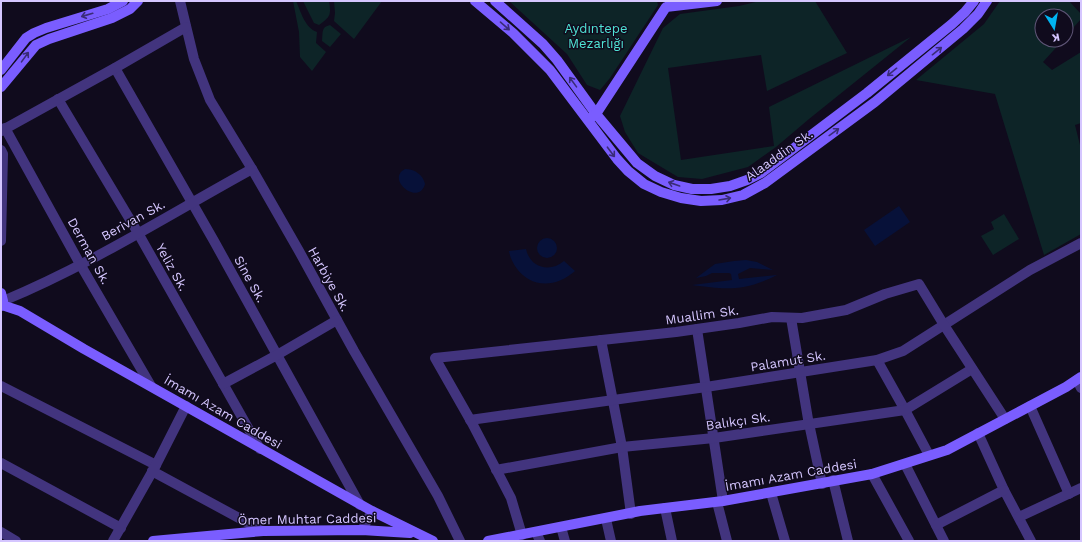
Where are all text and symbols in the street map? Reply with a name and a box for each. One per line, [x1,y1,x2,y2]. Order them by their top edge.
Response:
north arrow [1034,8,1074,48]
one-way arrow [81,12,94,19]
park label: Aydıntepe Mezarlığı [565,21,627,51]
one-way arrow [499,22,510,31]
text: K [1050,30,1061,45]
one-way arrow [931,47,942,56]
one-way arrow [21,51,29,62]
one-way arrow [887,68,898,77]
one-way arrow [569,77,577,88]
street label: Alaaddin Sk. [742,126,816,184]
one-way arrow [829,127,840,136]
one-way arrow [607,146,616,157]
one-way arrow [668,180,681,187]
one-way arrow [718,194,731,202]
street label: Berivan Sk. [99,196,167,244]
street label: Derman Sk. [65,215,113,287]
street label: Yeliz Sk. [153,241,191,293]
street label: Harbiye Sk. [305,244,353,314]
street label: Sine Sk. [231,253,269,305]
street label: Muallim Sk. [664,302,740,328]
street label: Palamut Sk. [749,348,827,374]
street label: İmamı Azam Caddesi [161,372,285,452]
street label: Balıkçı Sk. [705,409,771,433]
street label: İmamı Azam Caddesi [724,456,858,494]
street label: Ömer Muhtar Caddesi [238,510,376,528]

